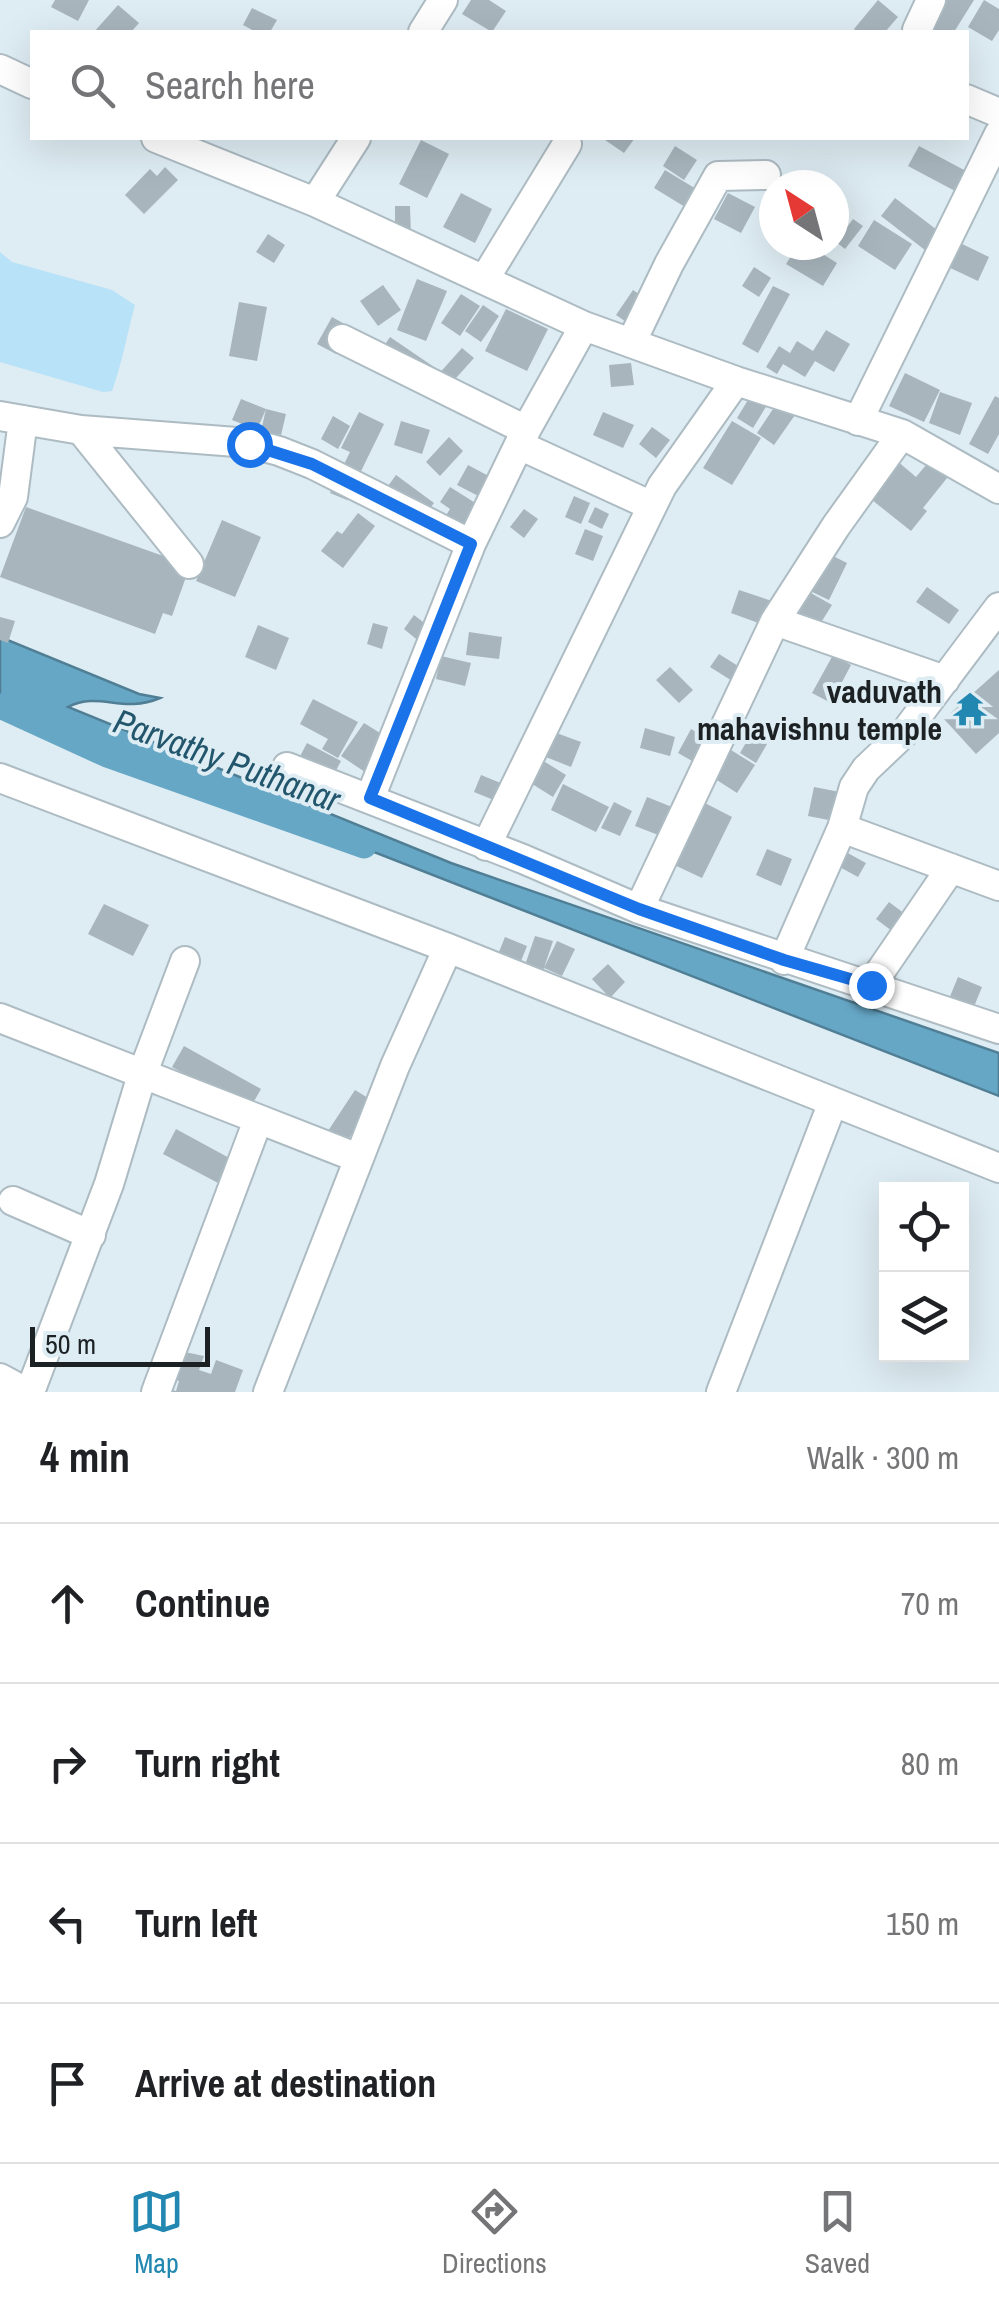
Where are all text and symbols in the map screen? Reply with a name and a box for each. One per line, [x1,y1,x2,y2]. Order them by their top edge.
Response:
search box [30,30,969,140]
icon: search [65,58,120,113]
text: Search here [145,60,315,111]
north arrow [759,170,849,260]
route start [227,422,273,468]
place label: vaduvath mahavishnu temple [697,670,942,750]
temple icon: vaduvath mahavishnu temple [951,690,989,728]
water label: Parvathy Puthanar [107,697,348,823]
route end [849,963,895,1009]
map controls [879,1182,969,1362]
button: locate [879,1182,969,1272]
button: layers [879,1272,969,1362]
scale bar [30,1322,210,1366]
text: 50 m [45,1325,96,1363]
text: 4 min [40,1429,130,1485]
text: Walk · 300 m [807,1436,959,1479]
icon: ahead [40,1576,95,1631]
text: Continue [135,1578,270,1629]
text: 70 m [901,1582,959,1625]
icon: right [40,1736,95,1791]
text: Turn right [135,1738,280,1789]
text: 80 m [901,1742,959,1785]
icon: left [40,1896,95,1951]
text: Turn left [135,1898,257,1949]
text: 150 m [886,1902,959,1945]
icon: arrive [40,2056,95,2111]
text: Arrive at destination [135,2058,436,2109]
tab: Map [129,2184,184,2282]
tab: Directions [442,2184,547,2282]
tab: Saved [805,2184,870,2282]

